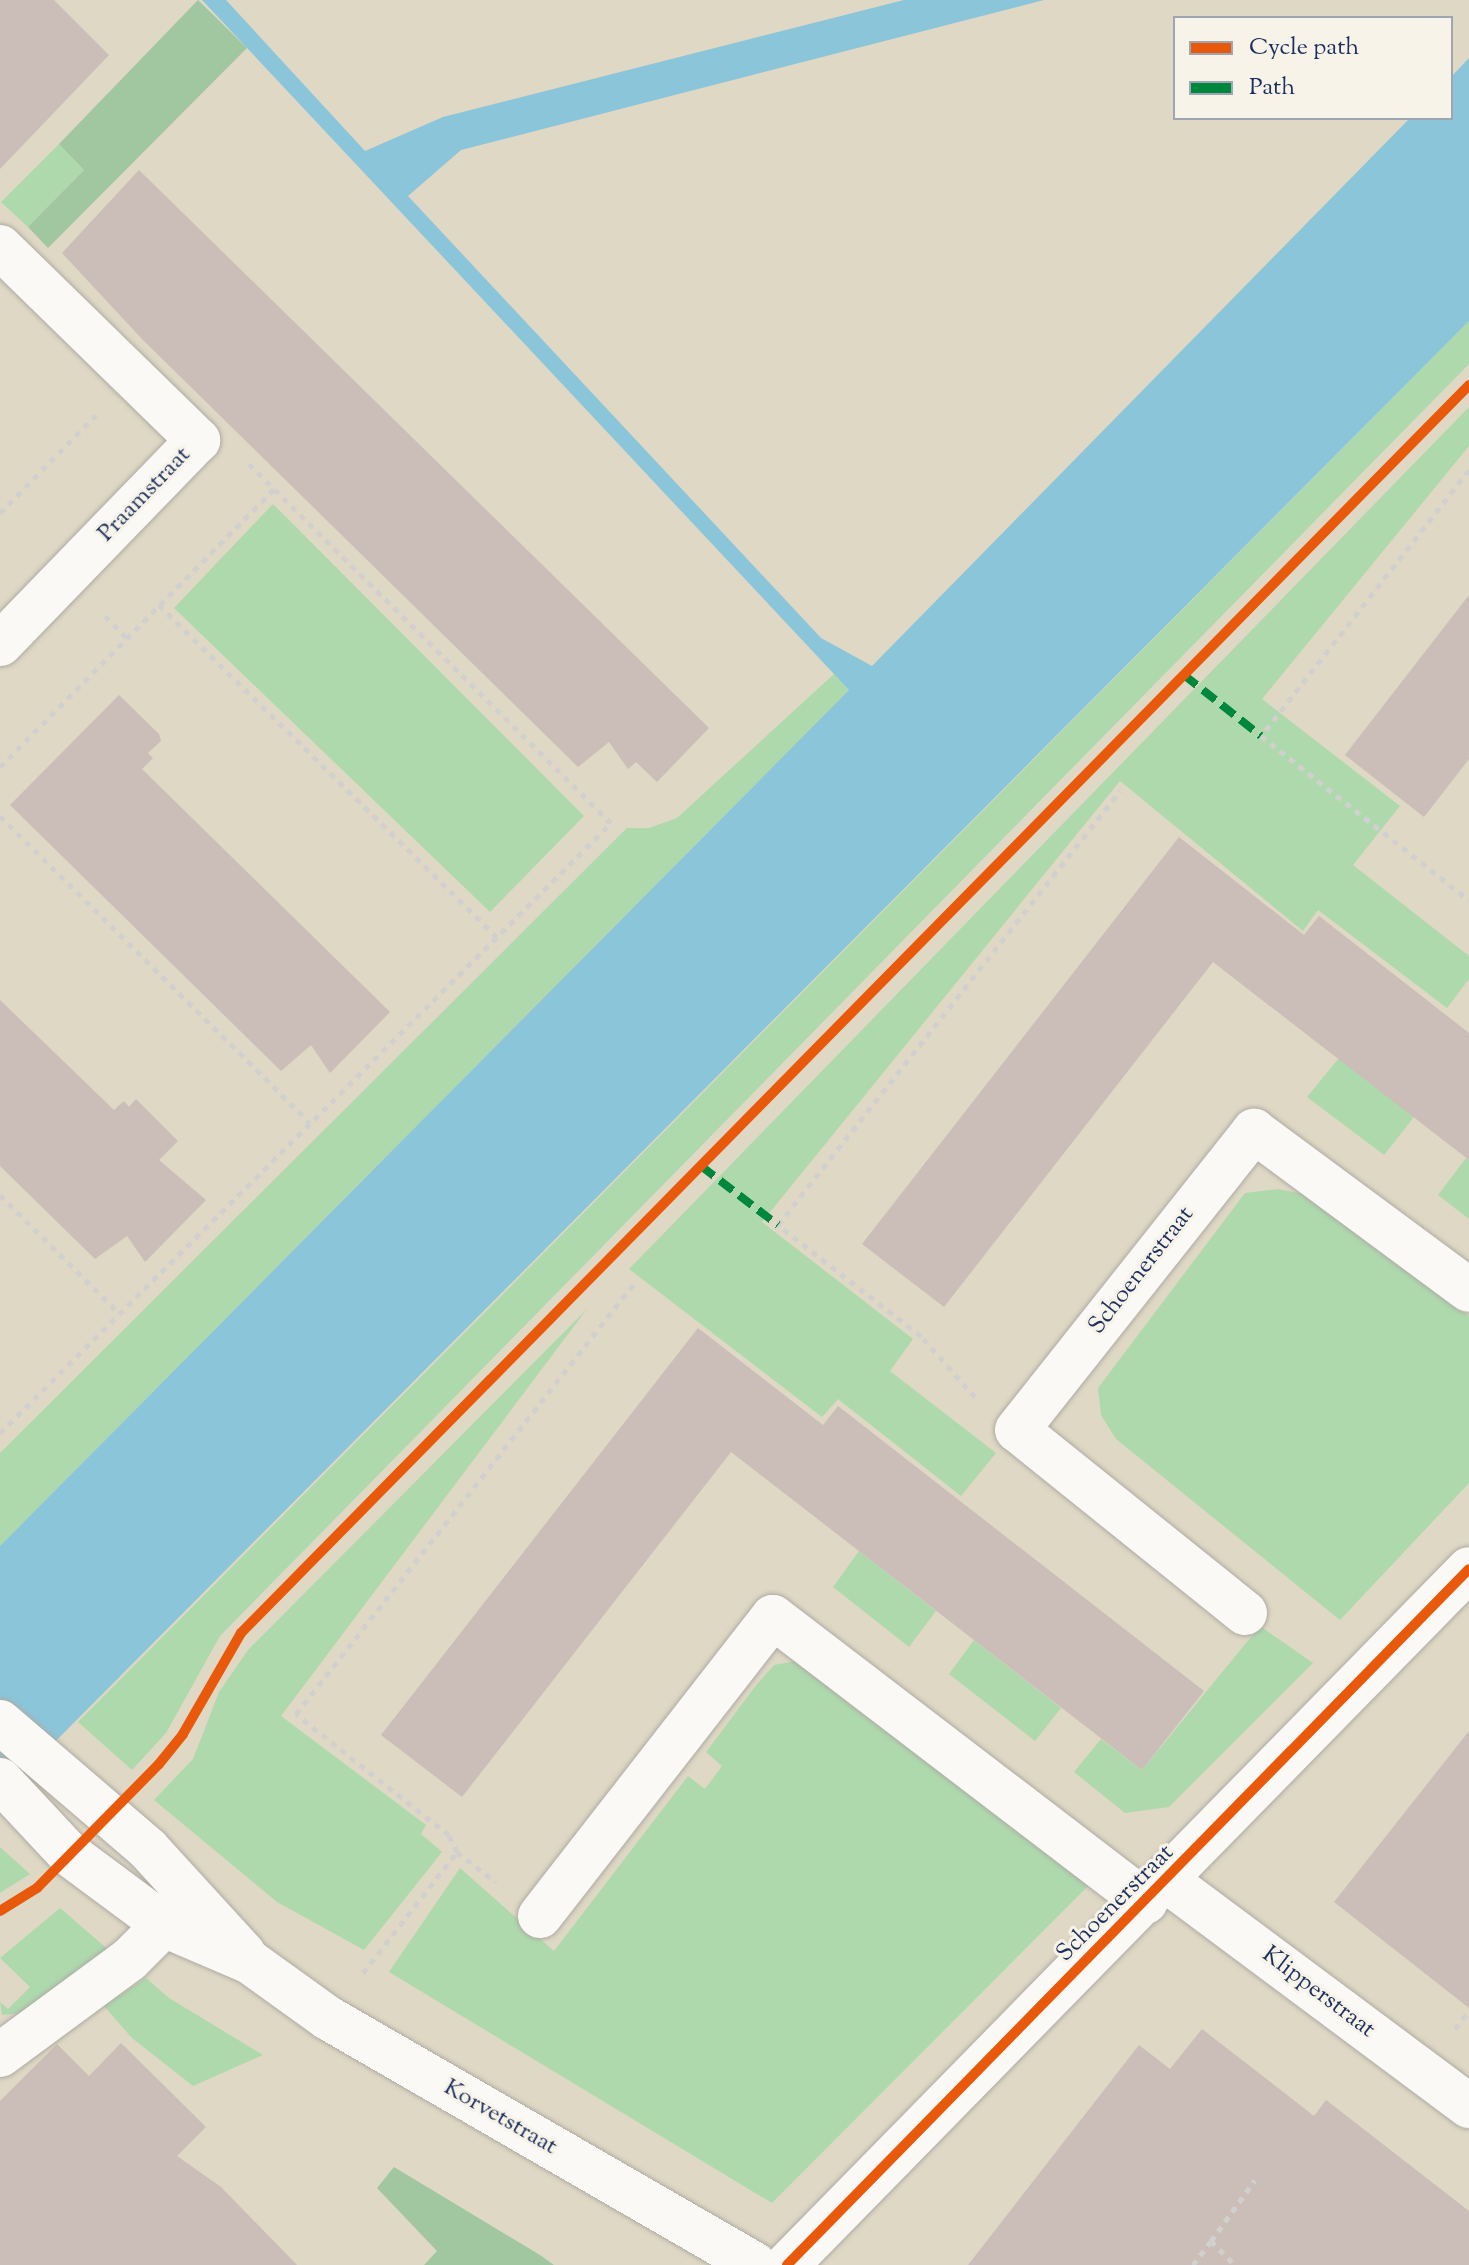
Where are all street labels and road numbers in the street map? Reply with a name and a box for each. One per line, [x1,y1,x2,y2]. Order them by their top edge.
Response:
street label: Praamstraat [93,442,197,548]
street label: Schoenerstraat [1083,1201,1201,1341]
street label: Schoenerstraat [1051,1839,1181,1969]
street label: Klipperstraat [1256,1941,1380,2045]
street label: Korvetstraat [438,2074,562,2162]

